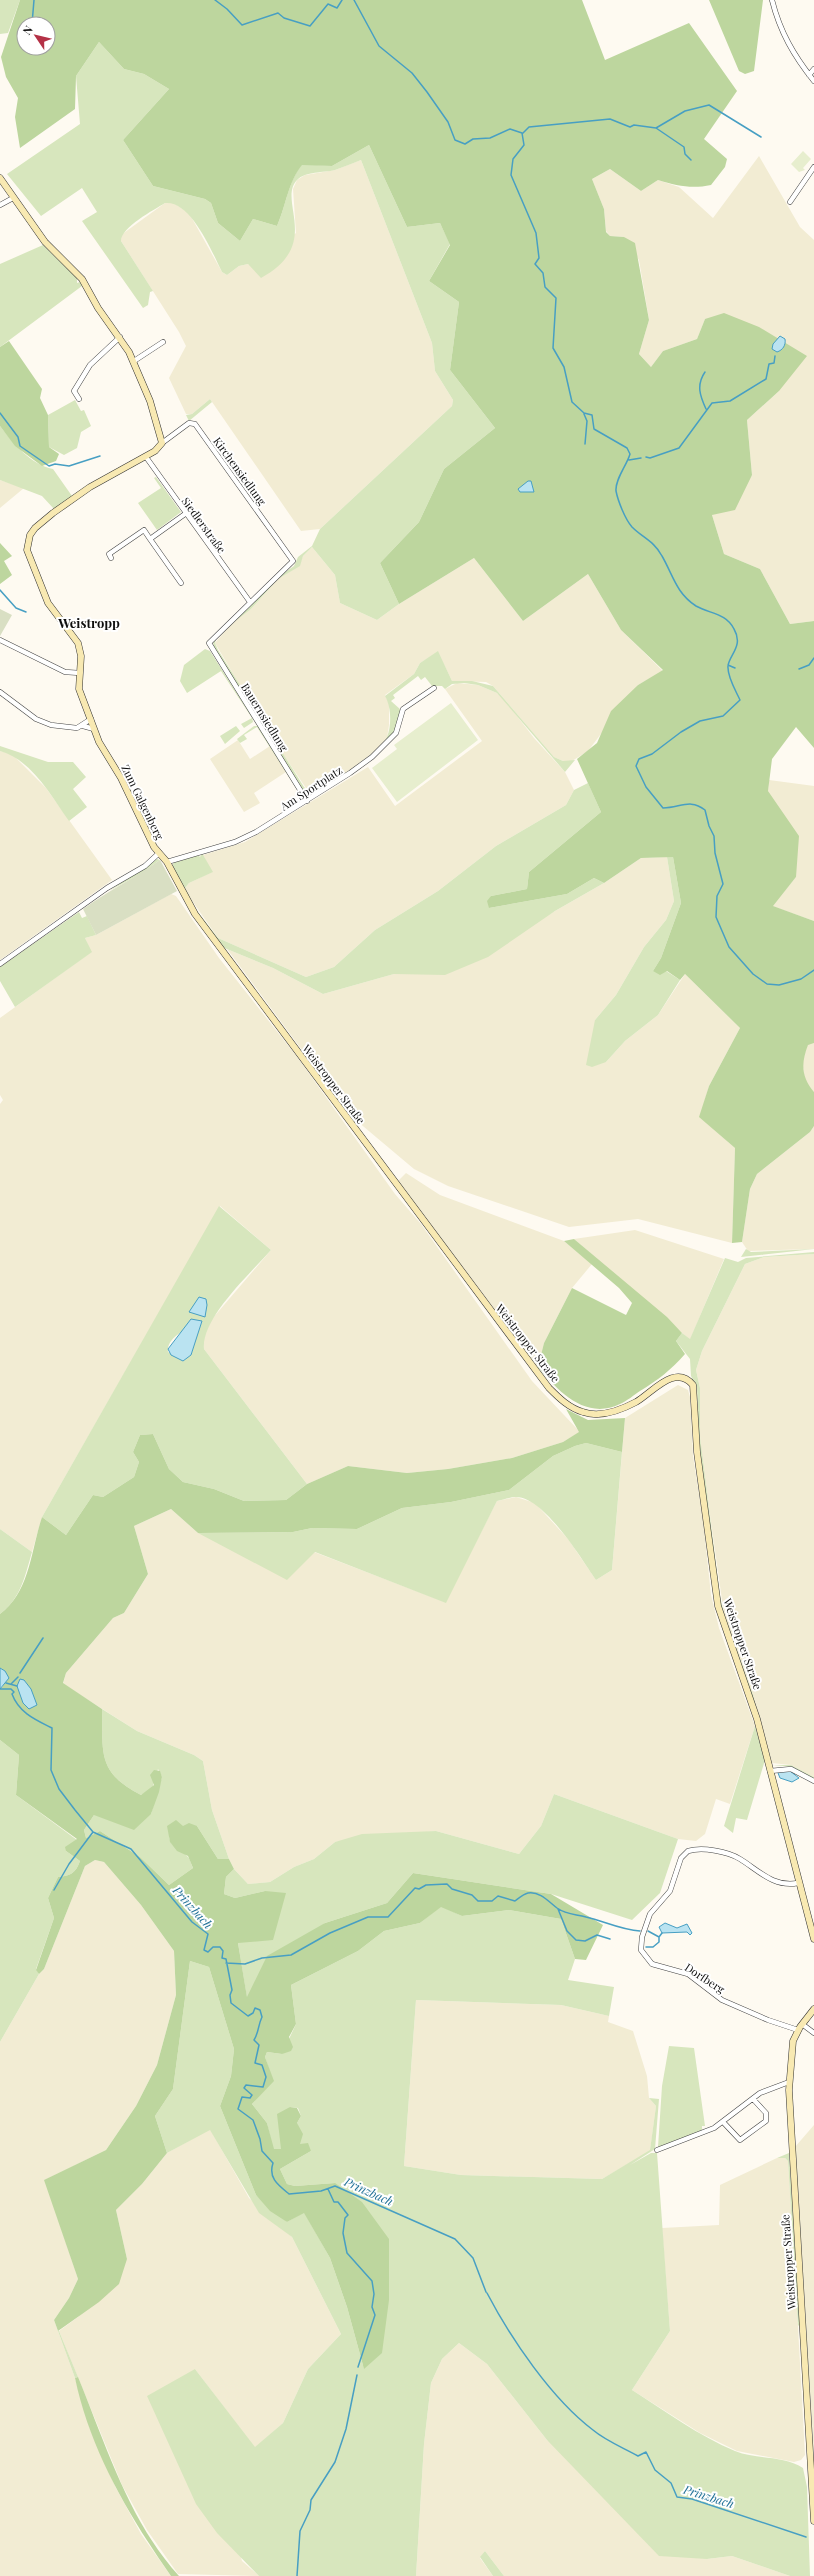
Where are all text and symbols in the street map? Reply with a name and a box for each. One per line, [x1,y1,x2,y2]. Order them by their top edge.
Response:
north arrow [16,16,56,56]
text: N [19,22,36,38]
street label: Kirchensiedlung [210,434,270,508]
street label: Siedlerstraße [179,494,230,556]
district label: Weistropp [57,614,120,631]
street label: Bauernsiedlung [238,680,292,754]
street label: Zum Galgenberg [118,762,168,842]
street label: Am Sportplatz [276,762,345,814]
street label: Weistropper Straße [299,1041,369,1127]
street label: Weistropper Straße [492,1300,564,1386]
street label: Weistropper Straße [720,1595,766,1692]
water label: Prinzbach [169,1882,216,1932]
street label: Dorfberg [682,1959,728,1997]
water label: Prinzbach [341,2173,396,2209]
street label: Weistropper Straße [777,2213,799,2311]
water label: Prinzbach [681,2480,736,2511]

